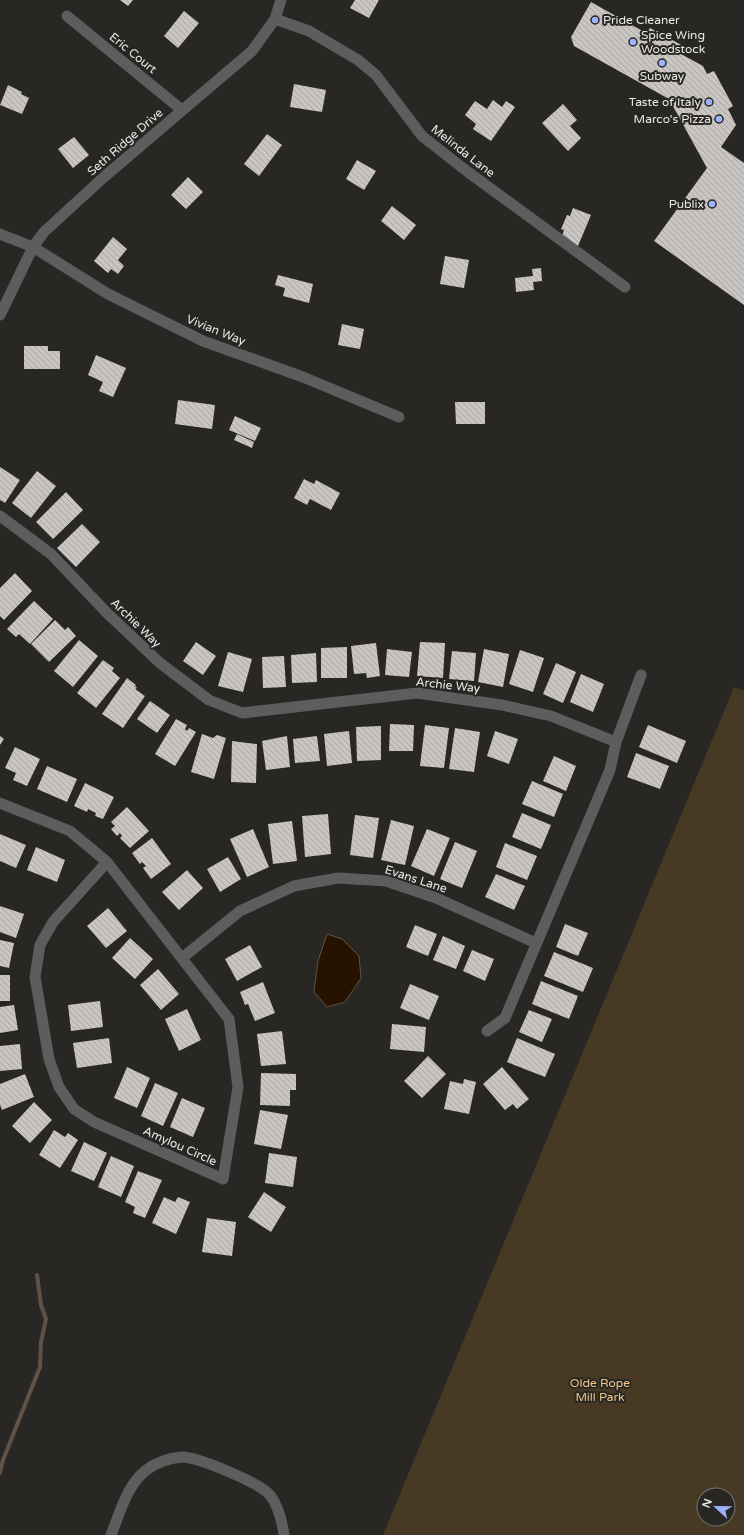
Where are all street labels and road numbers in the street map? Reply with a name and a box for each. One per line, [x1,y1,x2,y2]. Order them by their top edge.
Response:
street label: Eric Court [107,30,160,77]
street label: Seth Ridge Drive [84,105,166,179]
street label: Melinda Lane [428,122,498,180]
street label: Vivian Way [184,312,248,348]
street label: Archie Way [108,596,165,651]
street label: Archie Way [415,675,481,695]
street label: Evans Lane [383,862,449,896]
street label: Amylou Circle [141,1124,219,1169]

